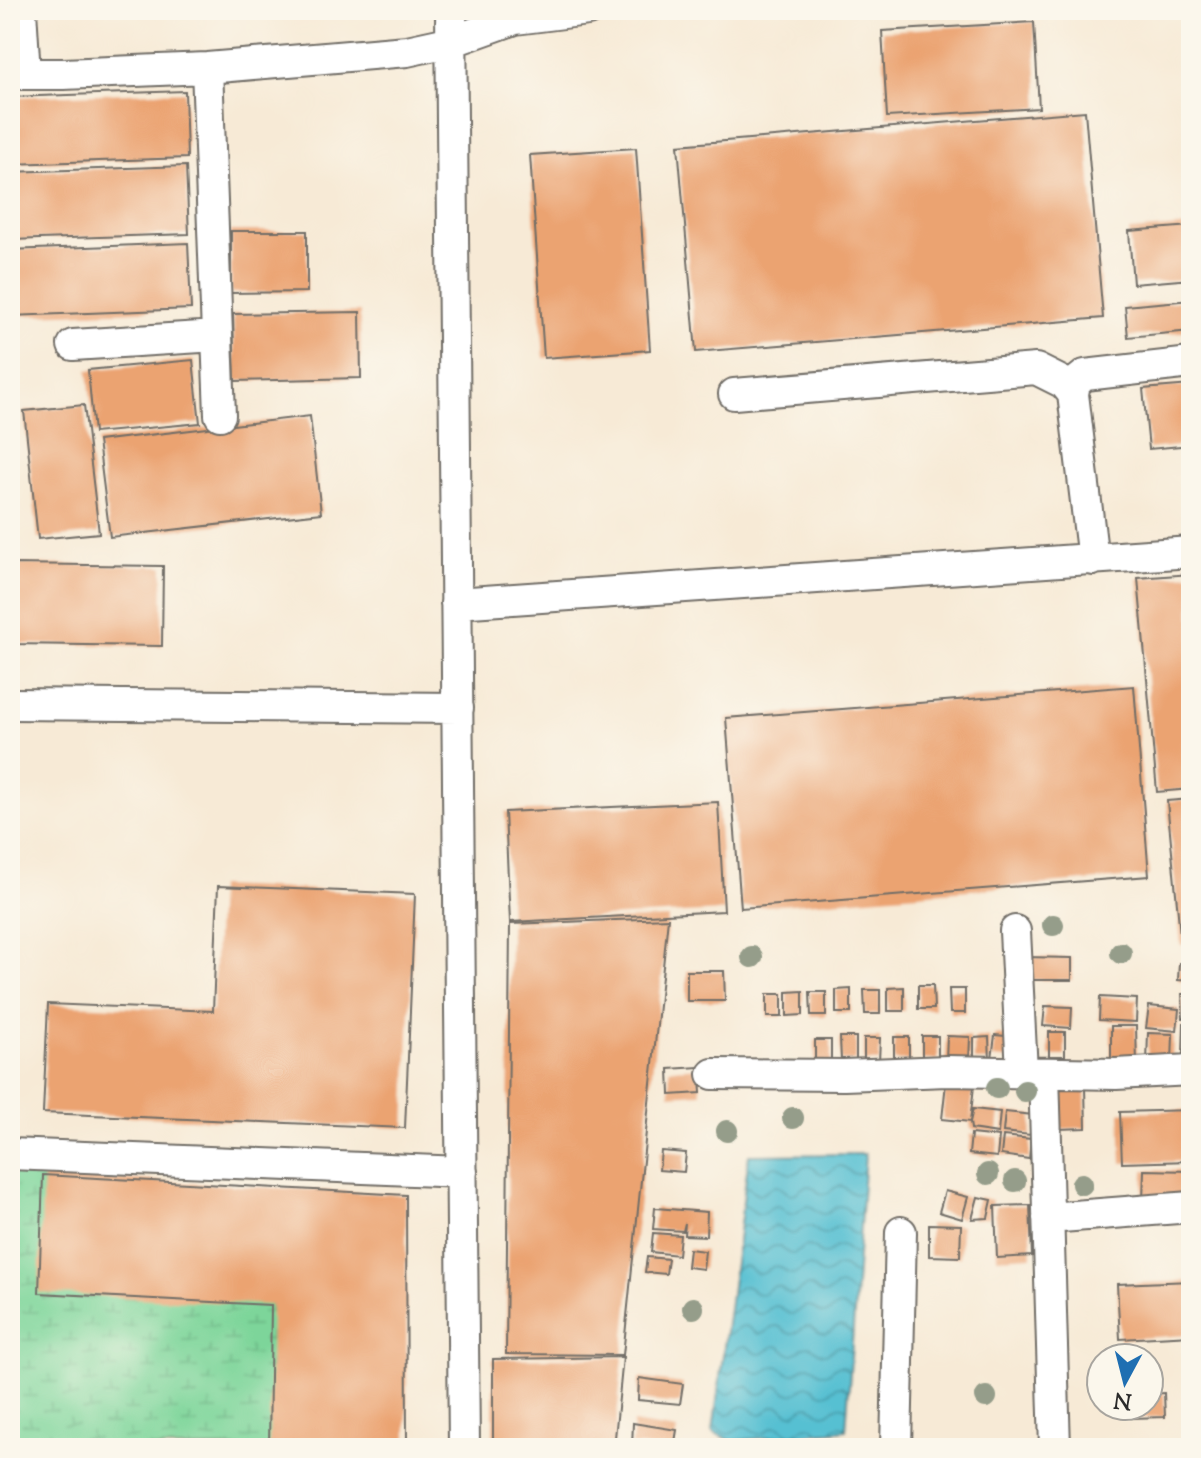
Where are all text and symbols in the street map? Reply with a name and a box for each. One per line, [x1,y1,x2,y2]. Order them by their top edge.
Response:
north arrow [1085,1342,1165,1422]
text: N [1112,1382,1134,1416]

